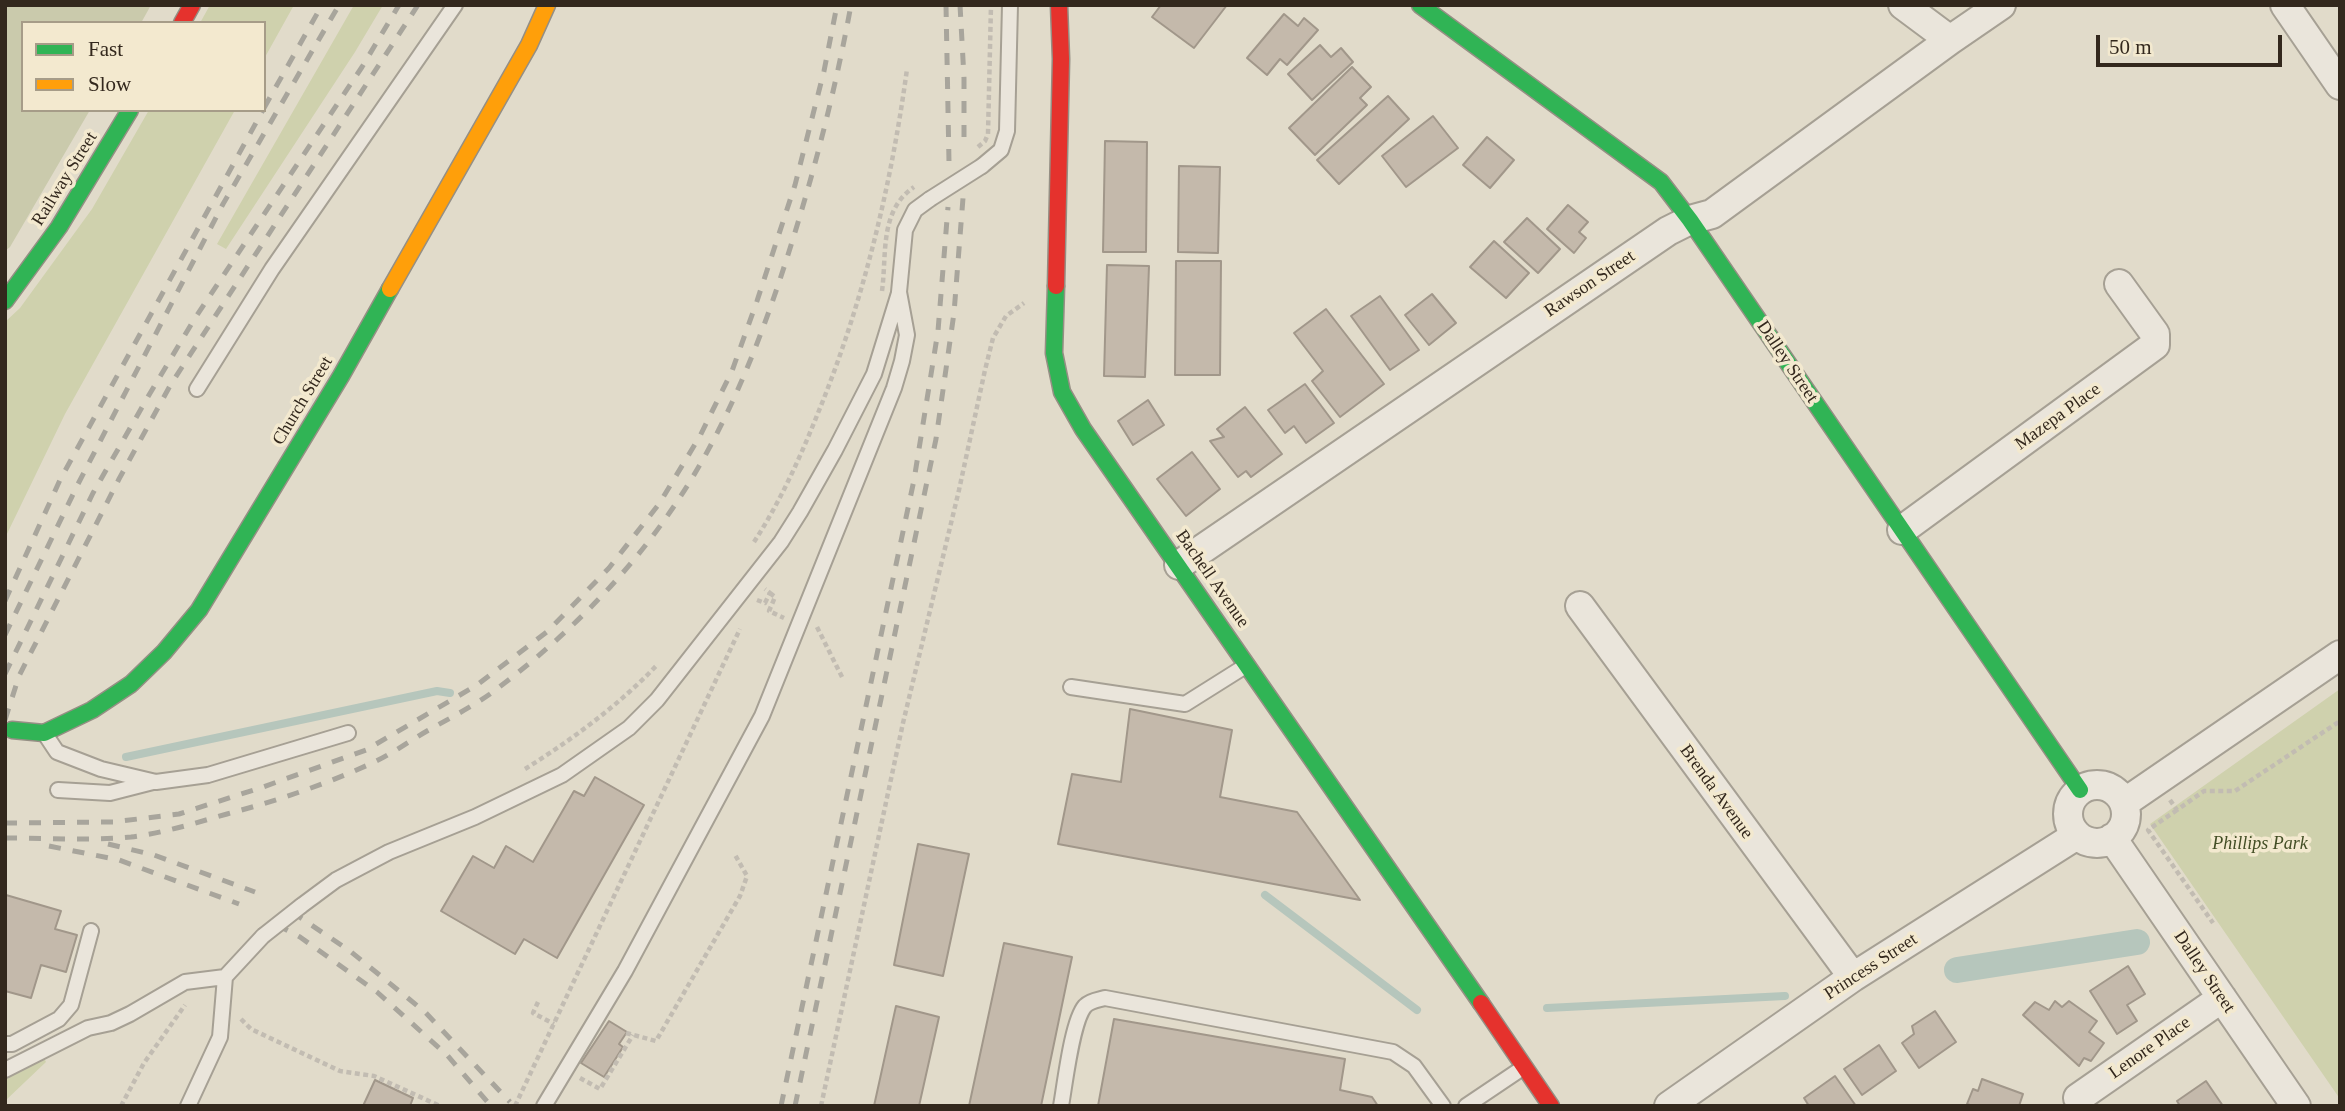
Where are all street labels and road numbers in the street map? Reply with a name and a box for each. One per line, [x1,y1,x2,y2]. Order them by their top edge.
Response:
street label: Railway Street [28,128,102,230]
street label: Rawson Street [1541,246,1639,322]
street label: Dalley Street [1752,317,1822,407]
street label: Church Street [268,353,338,449]
street label: Mazepa Place [2011,379,2105,455]
street label: Bachell Avenue [1170,526,1254,632]
street label: Brenda Avenue [1675,741,1757,843]
street label: Dalley Street [2169,927,2239,1017]
street label: Princess Street [1820,929,1922,1005]
street label: Lenore Place [2105,1012,2195,1084]

